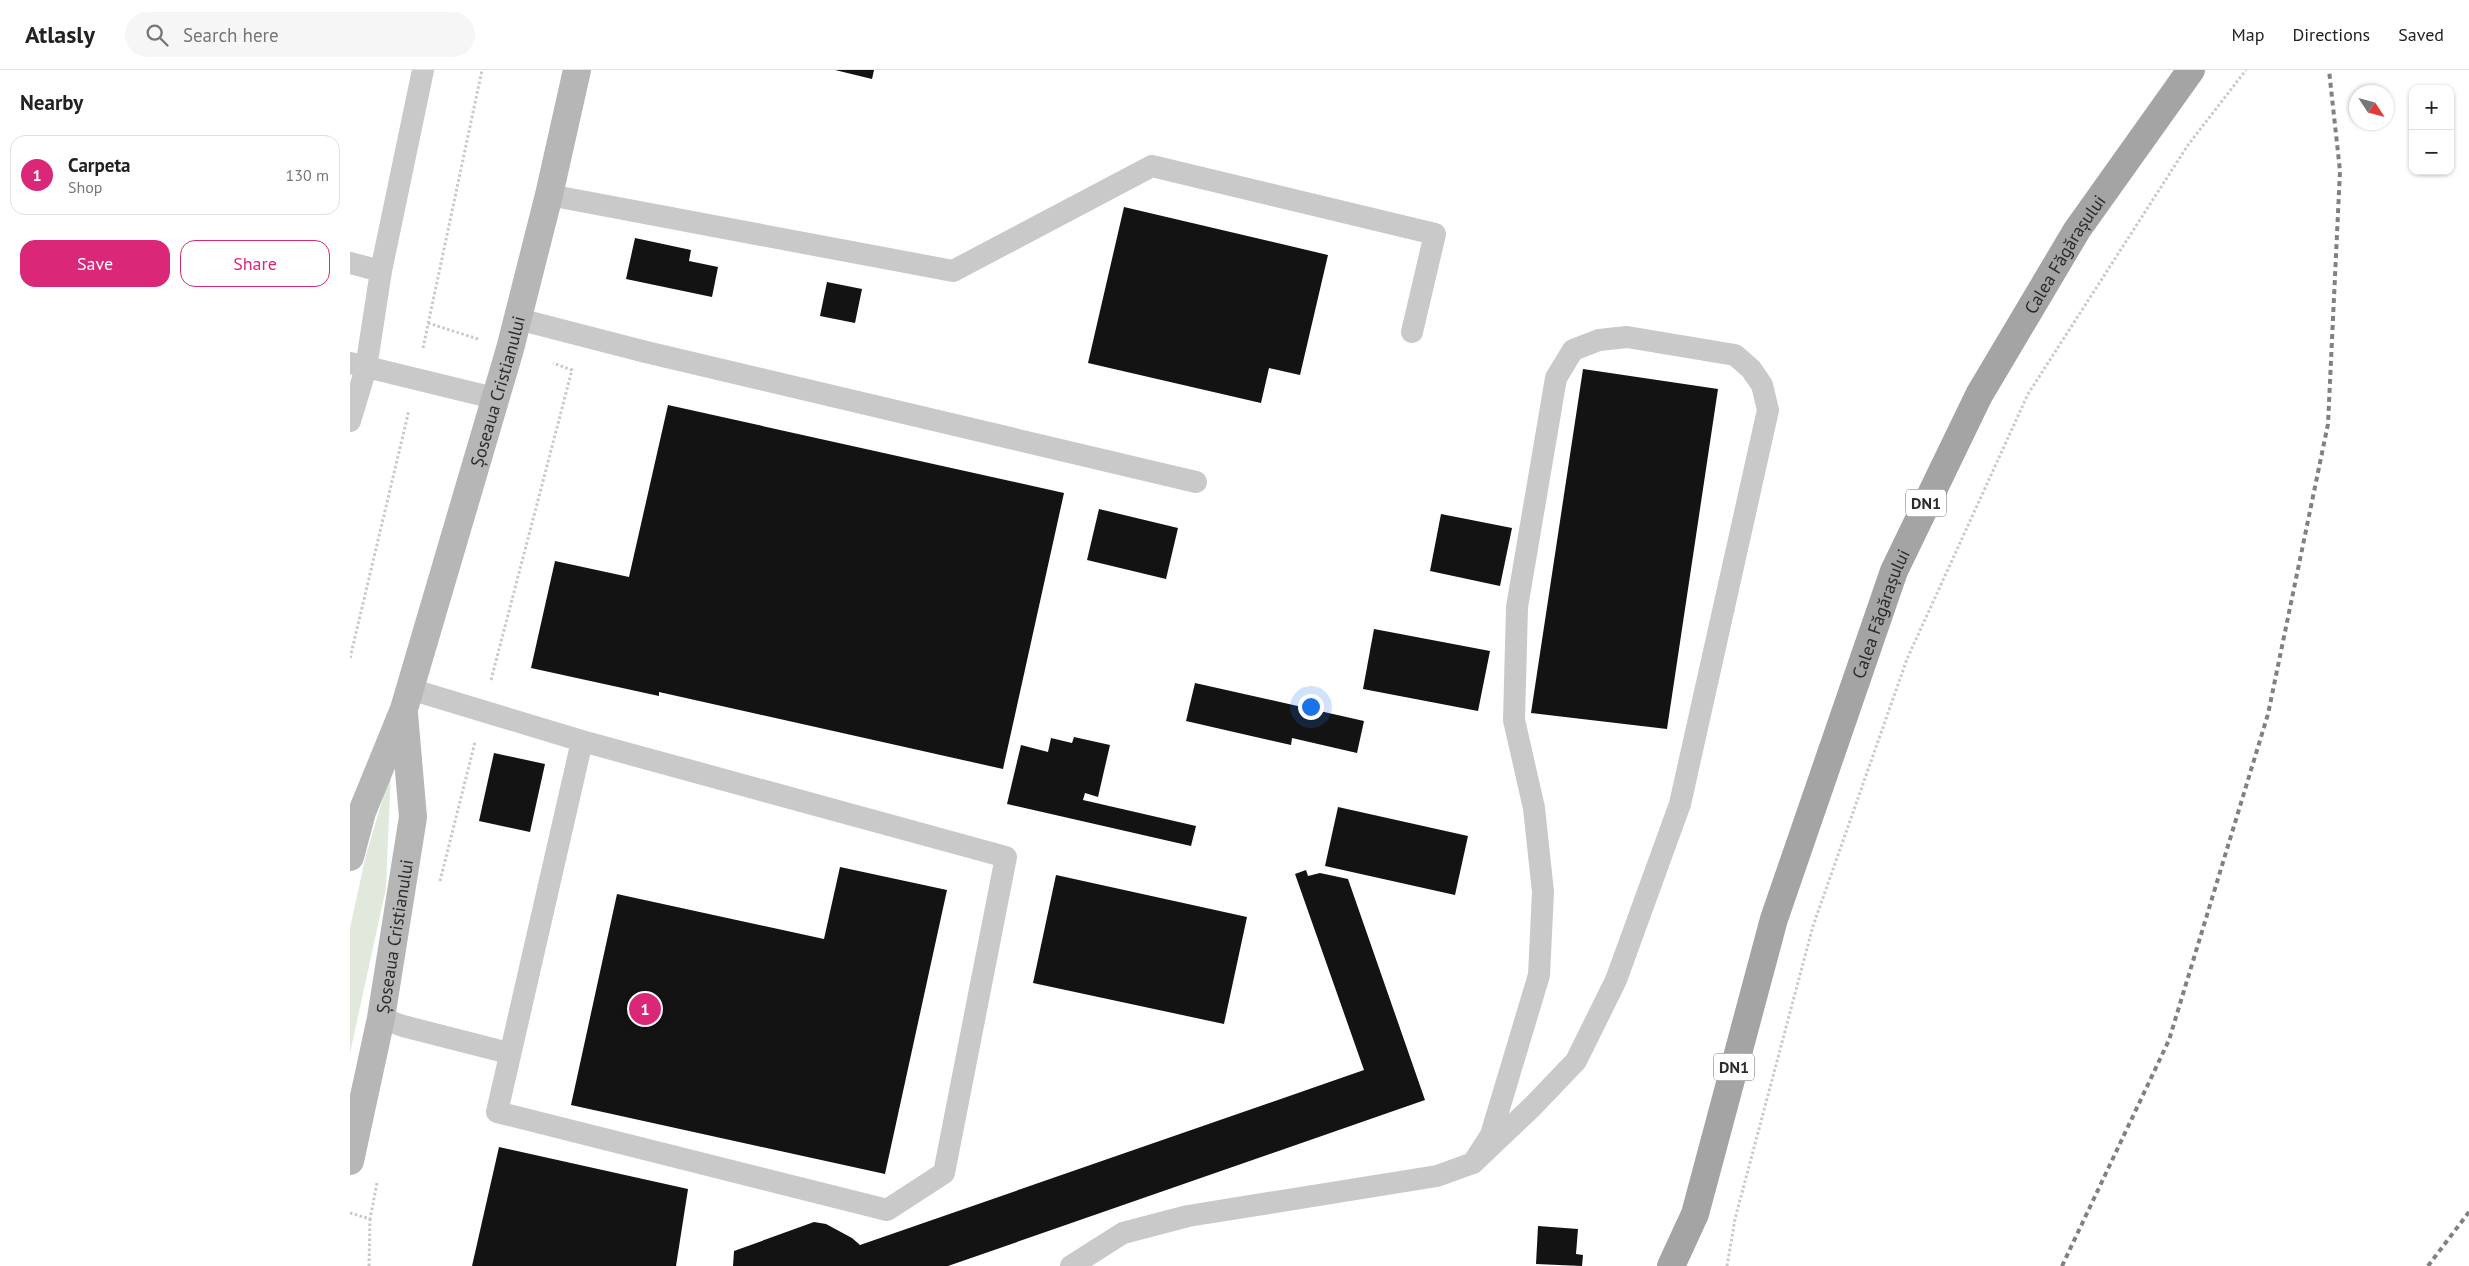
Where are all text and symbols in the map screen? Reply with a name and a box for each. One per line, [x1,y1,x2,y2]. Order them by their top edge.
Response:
search box [125,12,475,57]
text: Atlasly [25,19,95,50]
icon: search [143,21,171,49]
text: Search here [183,23,279,47]
text: Map [2232,23,2264,46]
text: Directions [2292,23,2370,46]
text: Saved [2398,23,2444,46]
north arrow [2349,85,2394,130]
map controls [2409,85,2454,175]
button: + [2409,85,2454,130]
text: Nearby [20,89,83,116]
button: − [2409,130,2454,175]
text: Carpeta [68,153,130,177]
text: 1 [32,165,42,185]
text: 130 m [286,165,329,185]
text: Shop [68,177,102,197]
street label: Calea Făgărașului [2019,190,2110,318]
button: Save [20,240,170,287]
button: Share [180,240,330,287]
street label: Șoseaua Cristianului [464,313,529,469]
road number: DN1 [1906,489,1946,516]
street label: Calea Făgărașului [1846,545,1914,681]
your location [1298,694,1324,720]
street label: Șoseaua Cristianului [370,857,418,1015]
pin: 1 [629,990,661,1028]
road number: DN1 [1714,1054,1754,1080]

